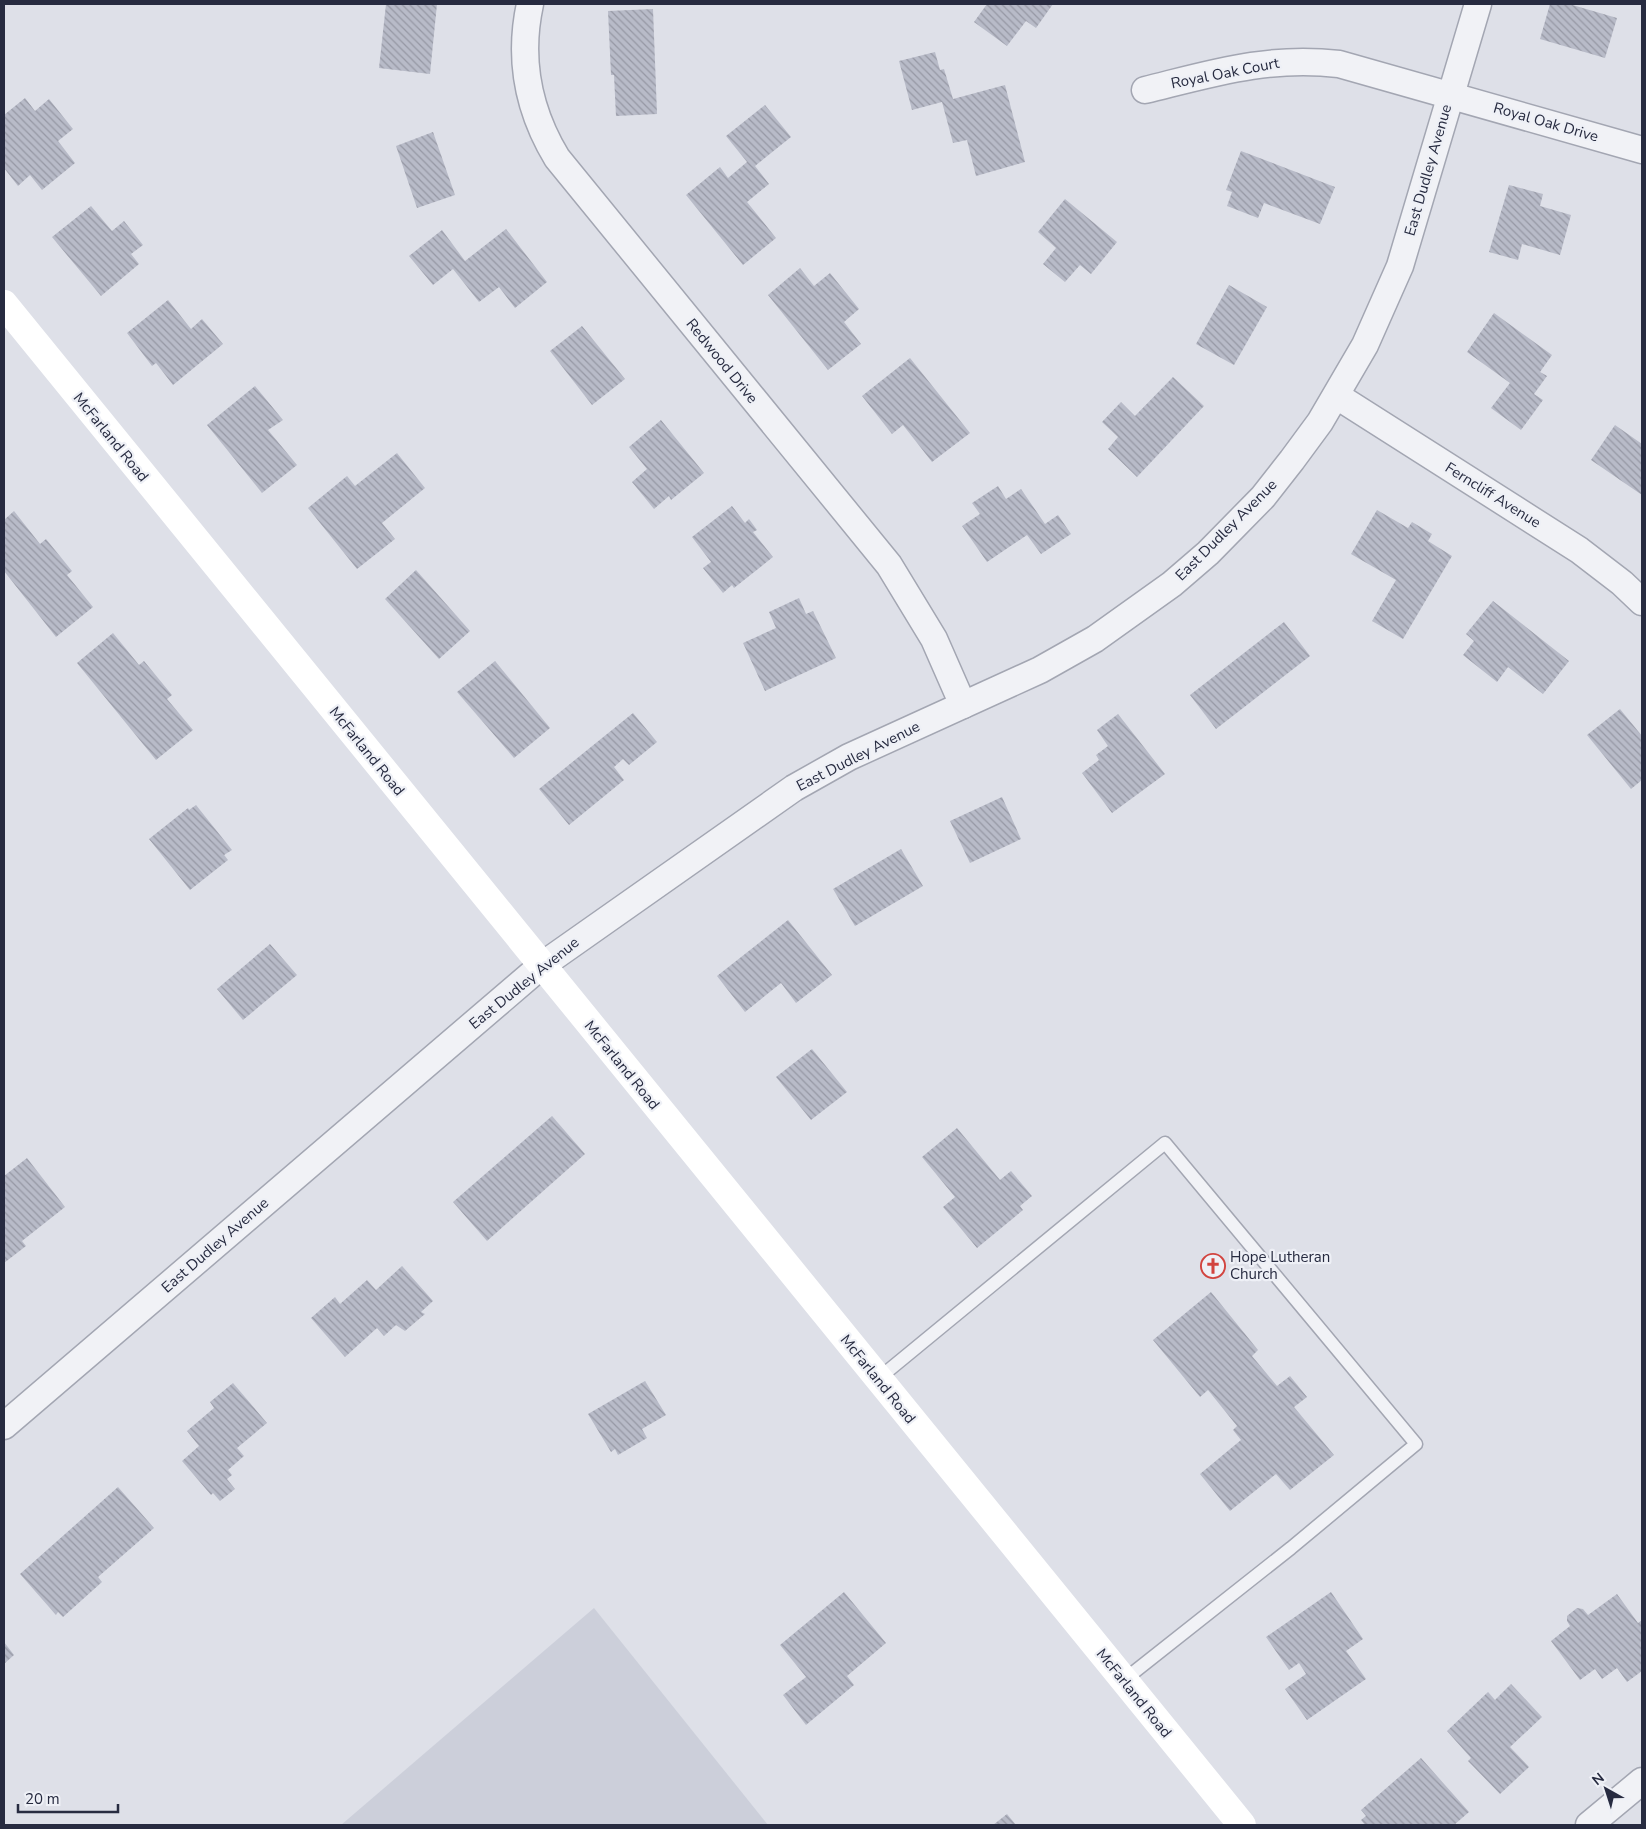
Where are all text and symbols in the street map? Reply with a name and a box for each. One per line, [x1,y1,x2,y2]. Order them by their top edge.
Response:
street label: Royal Oak Court [1169,53,1282,93]
street label: Royal Oak Drive [1491,97,1601,147]
street label: East Dudley Avenue [1400,102,1456,238]
street label: Redwood Drive [682,314,762,408]
street label: McFarland Road [69,388,153,486]
street label: Ferncliff Avenue [1441,458,1545,532]
street label: East Dudley Avenue [1171,475,1281,585]
street label: McFarland Road [325,702,409,800]
street label: East Dudley Avenue [793,716,923,796]
street label: East Dudley Avenue [465,932,583,1034]
street label: McFarland Road [580,1016,664,1114]
street label: East Dudley Avenue [157,1193,273,1297]
place label: Hope Lutheran Church [1230,1247,1330,1284]
church icon: Hope Lutheran Church [1200,1253,1226,1279]
street label: McFarland Road [836,1330,920,1428]
street label: McFarland Road [1092,1644,1176,1742]
north arrow [1581,1764,1631,1814]
text: N [1588,1769,1608,1790]
scale bar [18,1782,118,1814]
text: 20 m [25,1789,60,1809]

